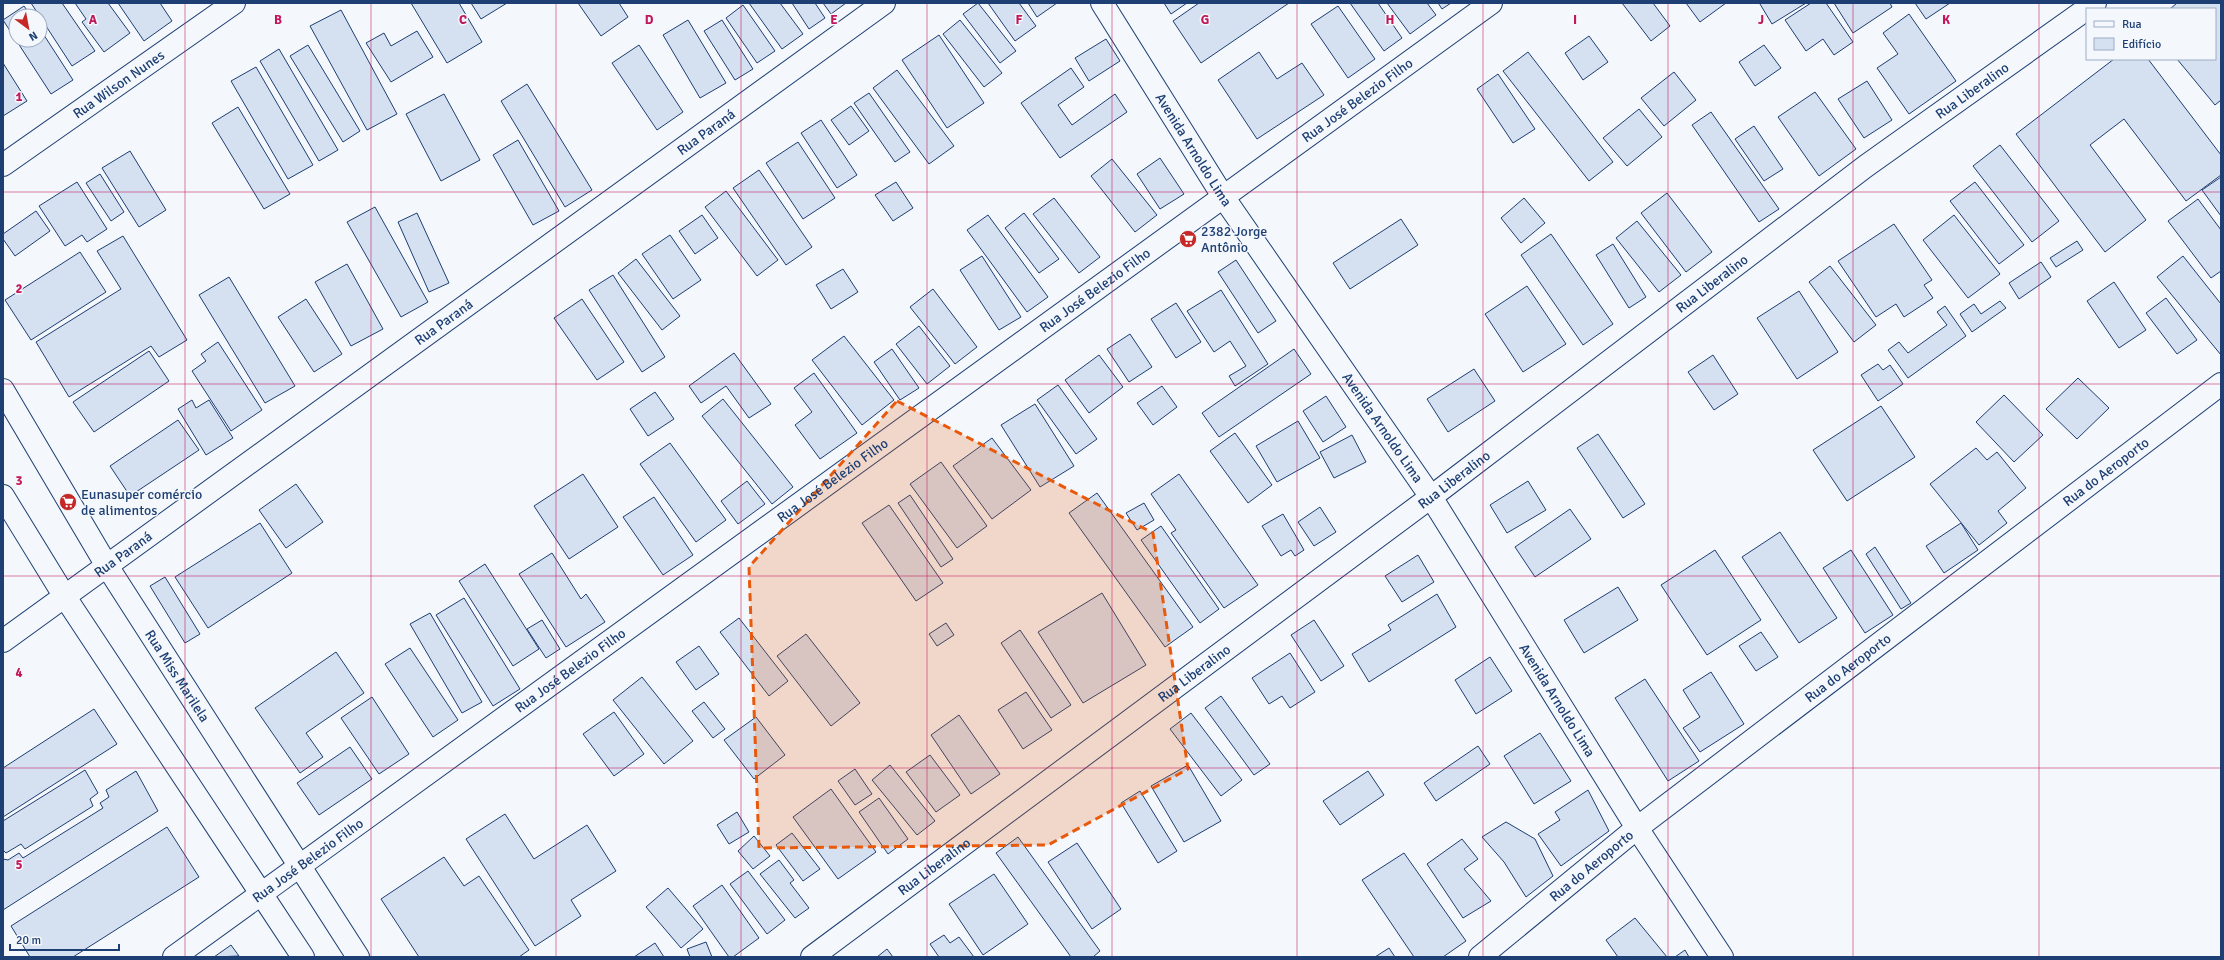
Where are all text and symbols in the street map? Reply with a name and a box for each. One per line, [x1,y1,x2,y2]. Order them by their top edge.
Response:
north arrow [8,8,48,48]
legend [2086,8,2216,60]
text: A [89,12,98,28]
text: B [274,12,282,28]
text: C [459,12,467,28]
text: D [645,12,654,28]
text: E [830,12,838,28]
text: F [1016,12,1023,28]
text: G [1201,12,1209,28]
text: H [1386,12,1394,28]
text: I [1573,12,1577,28]
text: J [1758,12,1764,28]
text: K [1942,12,1950,28]
text: Rua [2122,17,2142,32]
text: N [26,29,40,44]
text: Edifício [2122,37,2161,52]
street label: Rua Wilson Nunes [70,47,168,122]
street label: Rua José Belezio Filho [1299,54,1416,146]
street label: Rua Liberalino [1932,59,2012,123]
text: 1 [15,89,23,105]
street label: Avenida Arnoldo Lima [1152,90,1235,210]
street label: Rua Paraná [674,106,739,159]
place label: 2382 Jorge Antônio [1201,223,1267,256]
supermarket icon: 2382 Jorge Antônio [1178,229,1198,249]
street label: Rua José Belezio Filho [1036,245,1154,336]
street label: Rua Liberalino [1673,251,1751,317]
text: 2 [15,281,23,297]
street label: Rua Paraná [412,296,476,349]
street label: Avenida Arnoldo Lima [1338,369,1426,486]
street label: Rua do Aeroporto [2060,434,2152,510]
street label: Rua José Belezio Filho [774,435,891,526]
street label: Rua Liberalino [1415,447,1494,513]
text: 3 [15,473,23,489]
place label: Eunasuper comércio de alimentos [81,486,202,519]
supermarket icon: Eunasuper comércio de alimentos [58,492,78,512]
street label: Rua Paraná [91,528,156,581]
street label: Rua José Belezio Filho [512,625,629,716]
street label: Rua Miss Marilela [141,627,213,725]
street label: Rua do Aeroporto [1802,630,1894,706]
street label: Rua Liberalino [1155,641,1234,706]
street label: Avenida Arnoldo Lima [1515,641,1599,760]
text: 4 [15,665,23,681]
street label: Rua José Belezio Filho [249,815,367,906]
street label: Rua do Aeroporto [1546,827,1637,905]
street label: Rua Liberalino [895,834,974,899]
text: 5 [15,857,23,873]
scale bar [10,926,119,952]
text: 20 m [16,933,41,948]

